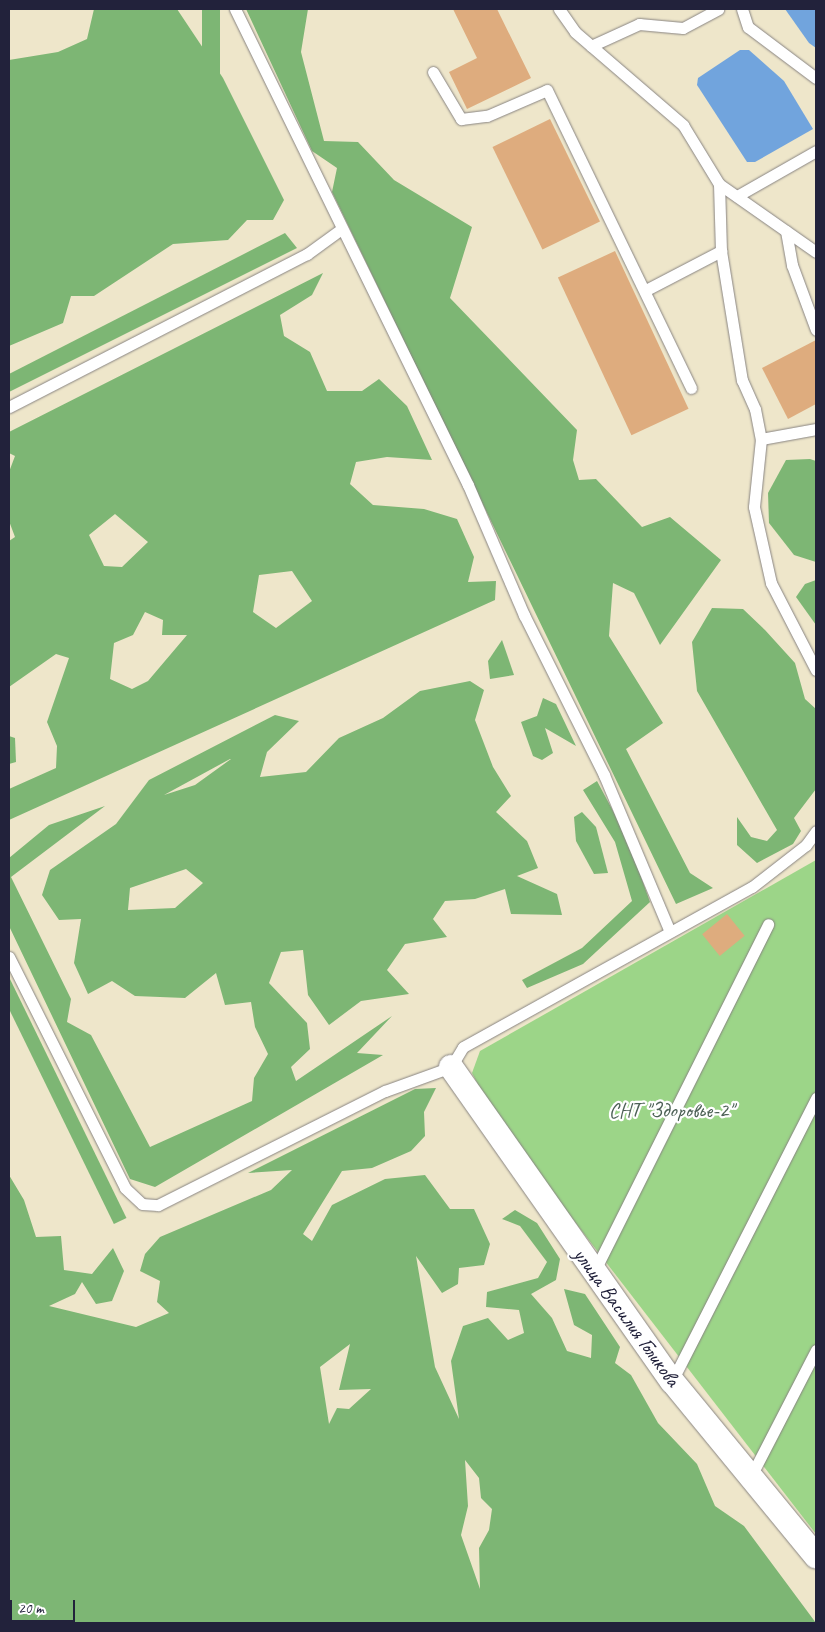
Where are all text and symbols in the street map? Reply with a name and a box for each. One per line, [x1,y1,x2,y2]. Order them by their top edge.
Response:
park label: СНТ "Здоровье-2" [609,1097,733,1123]
street label: улица Василия Голикова [568,1242,686,1392]
scale bar [12,1590,78,1622]
text: 20 m [18,1599,44,1618]

